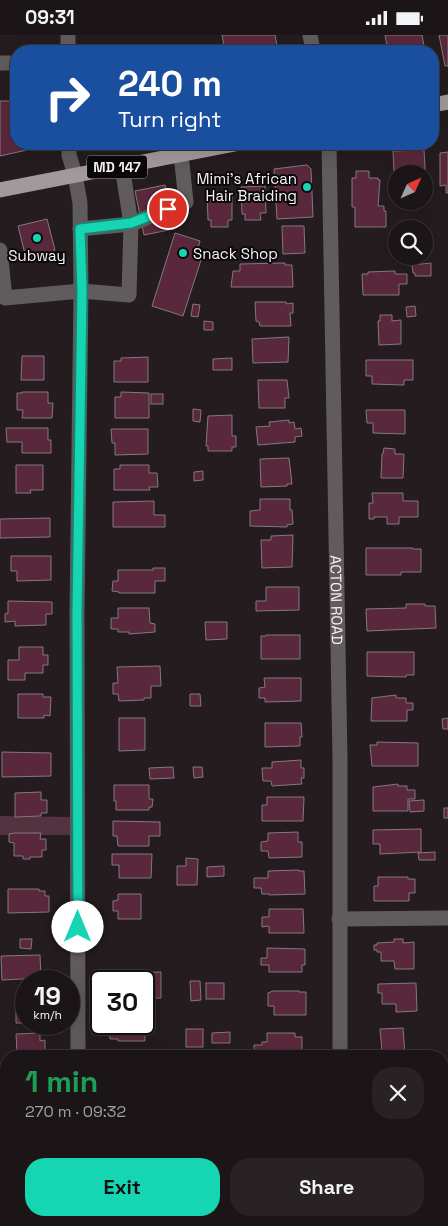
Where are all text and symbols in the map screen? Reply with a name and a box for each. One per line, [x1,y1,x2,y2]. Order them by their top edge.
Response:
text: 09:31 [25,5,75,30]
text: 240 m [118,62,222,106]
icon: right [35,65,100,130]
text: Turn right [118,105,221,133]
road number: MD 147 [87,155,147,179]
north arrow [388,165,432,210]
map controls [388,165,433,265]
place label: Mimi's African Hair Braiding [197,169,297,205]
marker: Mimi's African Hair Braiding [301,181,313,193]
pin [147,188,189,230]
icon: arrive [154,195,182,223]
button: search [388,220,433,265]
marker: Subway [31,232,43,244]
place label: Snack Shop [193,244,278,263]
place label: Subway [8,246,66,265]
marker: Snack Shop [177,247,189,259]
street label: ACTON ROAD [327,555,347,645]
position arrow [51,900,103,952]
speed limit sign: 30 [90,970,155,1035]
text: 19 [34,980,61,1012]
text: km/h [33,1007,62,1023]
text: 1 min [25,1062,98,1101]
button: close [372,1067,424,1119]
text: 270 m · 09:32 [25,1101,126,1122]
button: Exit [25,1158,220,1216]
button: Share [230,1158,424,1216]

